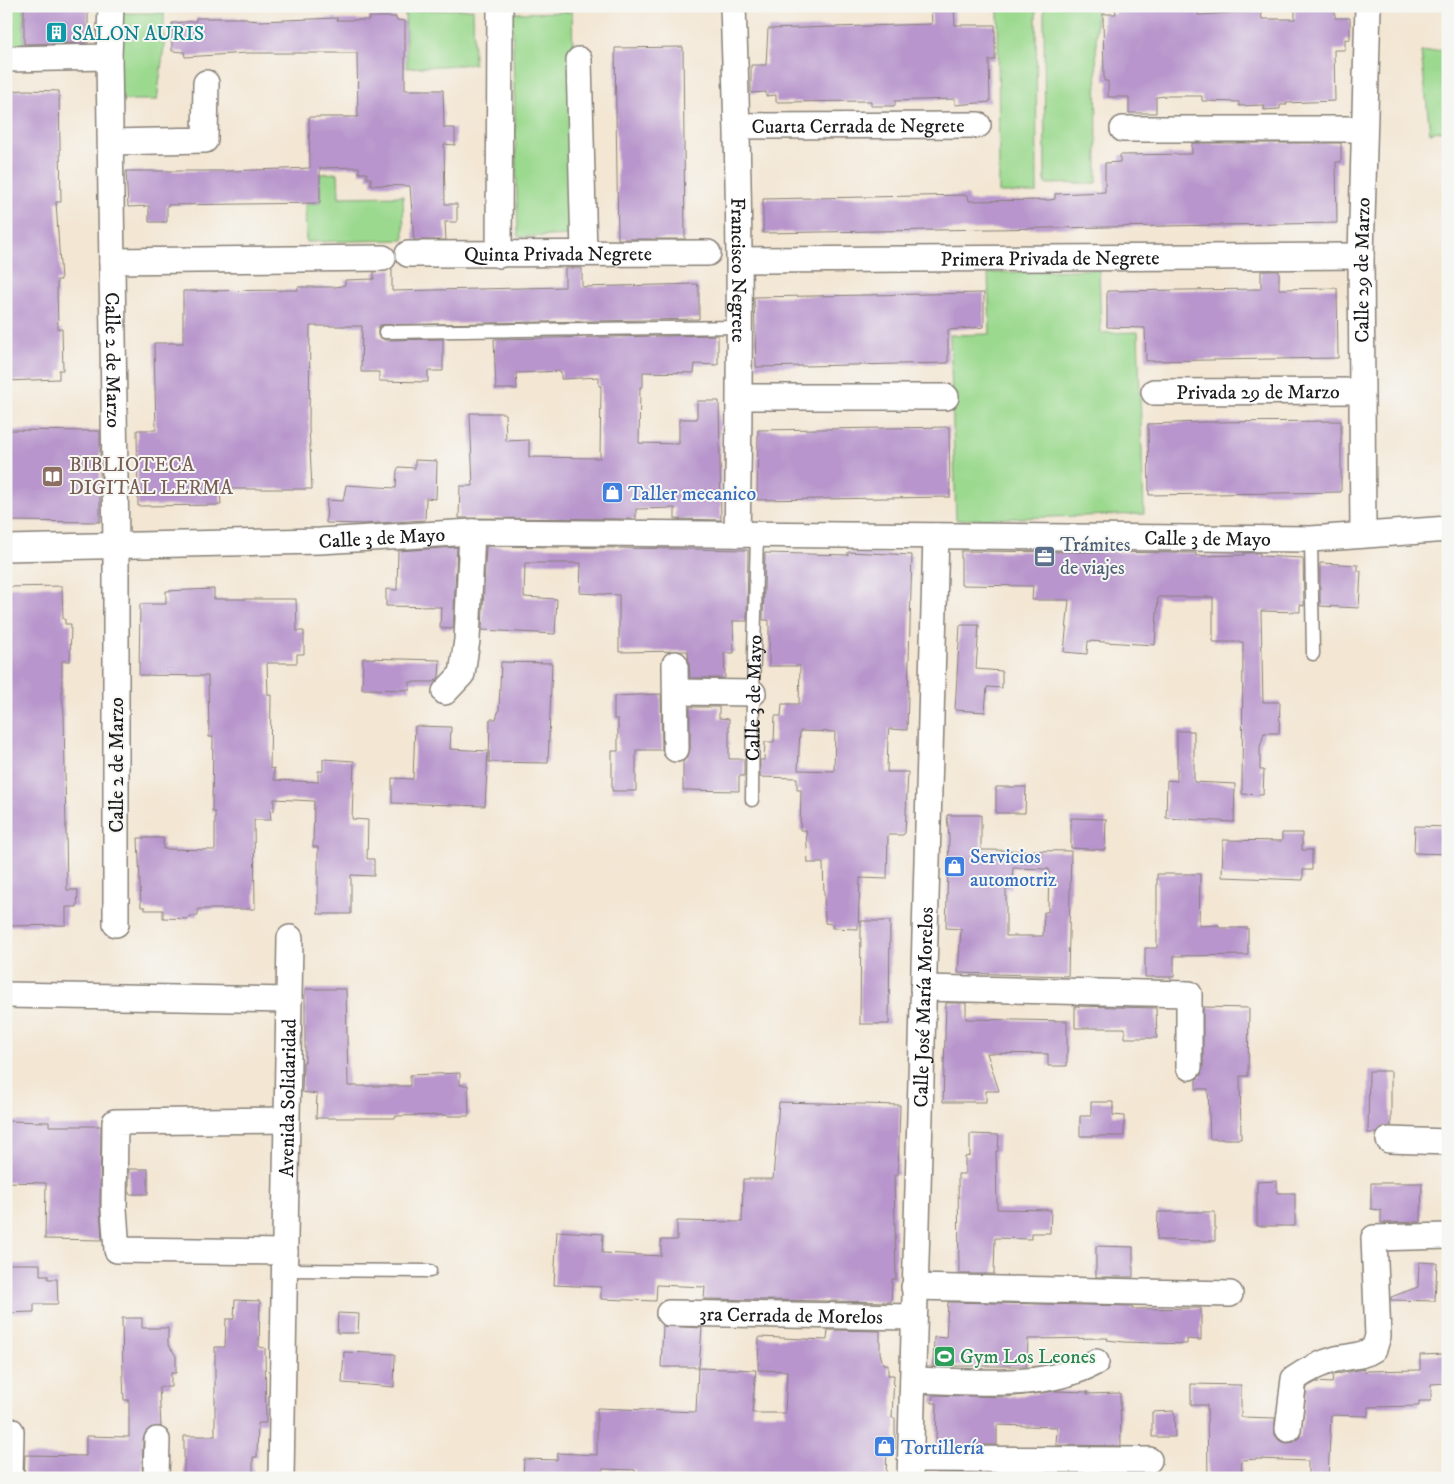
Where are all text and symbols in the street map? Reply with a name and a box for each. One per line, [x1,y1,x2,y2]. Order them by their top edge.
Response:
building icon: SALON AURIS [44,21,68,45]
place label: SALON AURIS [72,22,204,47]
street label: Cuarta Cerrada de Negrete [751,114,965,140]
street label: Francisco Negrete [724,197,750,343]
street label: Calle 29 de Marzo [1350,197,1377,343]
street label: Quinta Privada Negrete [464,242,652,268]
street label: Primera Privada de Negrete [940,246,1160,273]
street label: Calle 2 de Marzo [98,292,125,428]
street label: Privada 29 de Marzo [1176,380,1340,406]
place label: BIBLIOTECA DIGITAL LERMA [69,453,233,501]
library icon: BIBLIOTECA DIGITAL LERMA [41,464,65,488]
shop icon: Taller mecanico [600,481,624,505]
place label: Taller mecanico [628,482,756,507]
street label: Calle 3 de Mayo [318,523,446,555]
street label: Calle 3 de Mayo [1144,527,1271,553]
place label: Trámites de viajes [1060,533,1131,581]
office icon: Trámites de viajes [1032,544,1056,568]
street label: Calle 3 de Mayo [741,634,768,761]
street label: Calle 2 de Marzo [105,697,130,833]
place label: Servicios automotriz [970,845,1057,893]
shop icon: Servicios automotriz [942,855,966,879]
street label: Calle José María Morelos [909,906,940,1108]
street label: Avenida Solidaridad [275,1019,303,1178]
street label: 3ra Cerrada de Morelos [699,1302,883,1330]
sports icon: Gym Los Leones [932,1344,956,1368]
place label: Gym Los Leones [960,1345,1096,1370]
shop icon: Tortillería [873,1435,897,1459]
place label: Tortillería [901,1436,985,1461]

